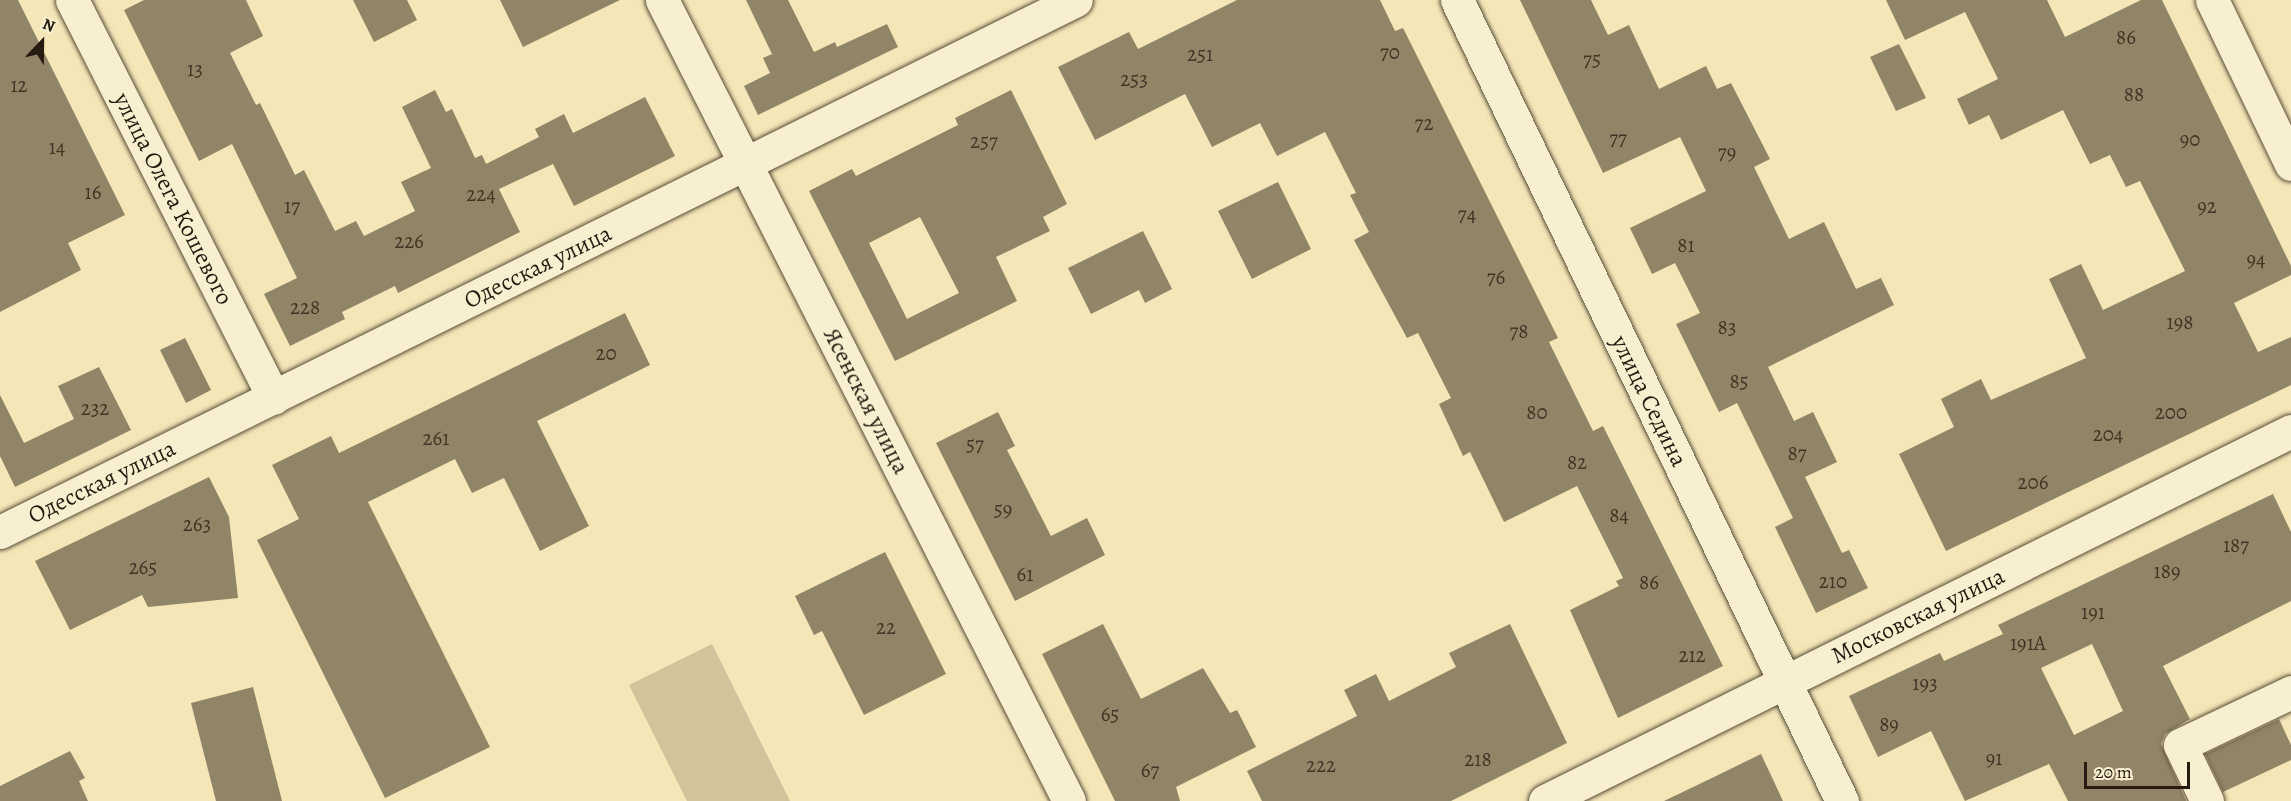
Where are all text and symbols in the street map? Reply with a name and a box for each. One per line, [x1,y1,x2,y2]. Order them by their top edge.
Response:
north arrow [12,12,72,72]
text: N [39,13,58,38]
house number: 86 [2116,24,2136,50]
house number: 70 [1380,39,1400,65]
house number: 251 [1187,41,1213,67]
house number: 75 [1583,46,1601,72]
house number: 13 [187,56,203,82]
house number: 253 [1120,66,1148,92]
house number: 12 [10,72,28,98]
house number: 88 [2124,81,2144,107]
street label: улица Олега Кошевого [107,88,239,310]
house number: 72 [1415,110,1433,136]
house number: 77 [1609,125,1627,151]
house number: 90 [2180,126,2200,152]
house number: 257 [970,128,998,154]
house number: 14 [49,134,65,160]
house number: 79 [1718,139,1736,165]
house number: 16 [85,179,101,205]
house number: 224 [466,181,496,207]
house number: 17 [284,193,300,219]
house number: 92 [2197,193,2217,219]
house number: 74 [1458,201,1476,227]
street label: Одесская улица [460,219,616,315]
house number: 226 [394,228,424,254]
house number: 81 [1677,232,1695,258]
house number: 94 [2246,246,2266,272]
house number: 76 [1487,264,1505,290]
house number: 228 [290,294,320,320]
house number: 198 [2167,309,2193,335]
house number: 83 [1718,314,1736,340]
house number: 78 [1509,318,1529,344]
street label: Ясенская улица [817,323,915,479]
street label: улица Седина [1605,331,1693,471]
house number: 20 [595,340,617,366]
house number: 85 [1729,368,1749,394]
house number: 232 [81,395,109,421]
house number: 80 [1526,399,1548,425]
house number: 200 [2155,399,2187,425]
house number: 204 [2093,421,2123,447]
house number: 261 [423,425,449,451]
house number: 57 [966,431,984,457]
street label: Одесская улица [24,434,180,530]
house number: 87 [1787,440,1807,466]
house number: 82 [1567,449,1587,475]
house number: 206 [2018,469,2048,495]
house number: 59 [994,496,1012,522]
house number: 84 [1609,502,1629,528]
house number: 263 [183,511,211,537]
house number: 187 [2223,532,2249,558]
house number: 265 [129,554,157,580]
house number: 189 [2154,558,2180,584]
house number: 61 [1017,561,1033,587]
street label: Московская улица [1827,562,2009,670]
house number: 210 [1819,568,1847,594]
house number: 86 [1639,569,1659,595]
house number: 191 [2081,599,2105,625]
house number: 22 [876,614,896,640]
house number: 191А [2010,630,2046,656]
house number: 212 [1678,642,1706,668]
house number: 193 [1912,670,1938,696]
house number: 65 [1101,701,1119,727]
house number: 89 [1879,711,1899,737]
house number: 91 [1986,745,2002,771]
house number: 218 [1464,746,1492,772]
scale bar [2087,750,2194,788]
house number: 222 [1306,752,1336,778]
house number: 67 [1141,757,1159,783]
text: 20 m [2095,760,2132,784]

